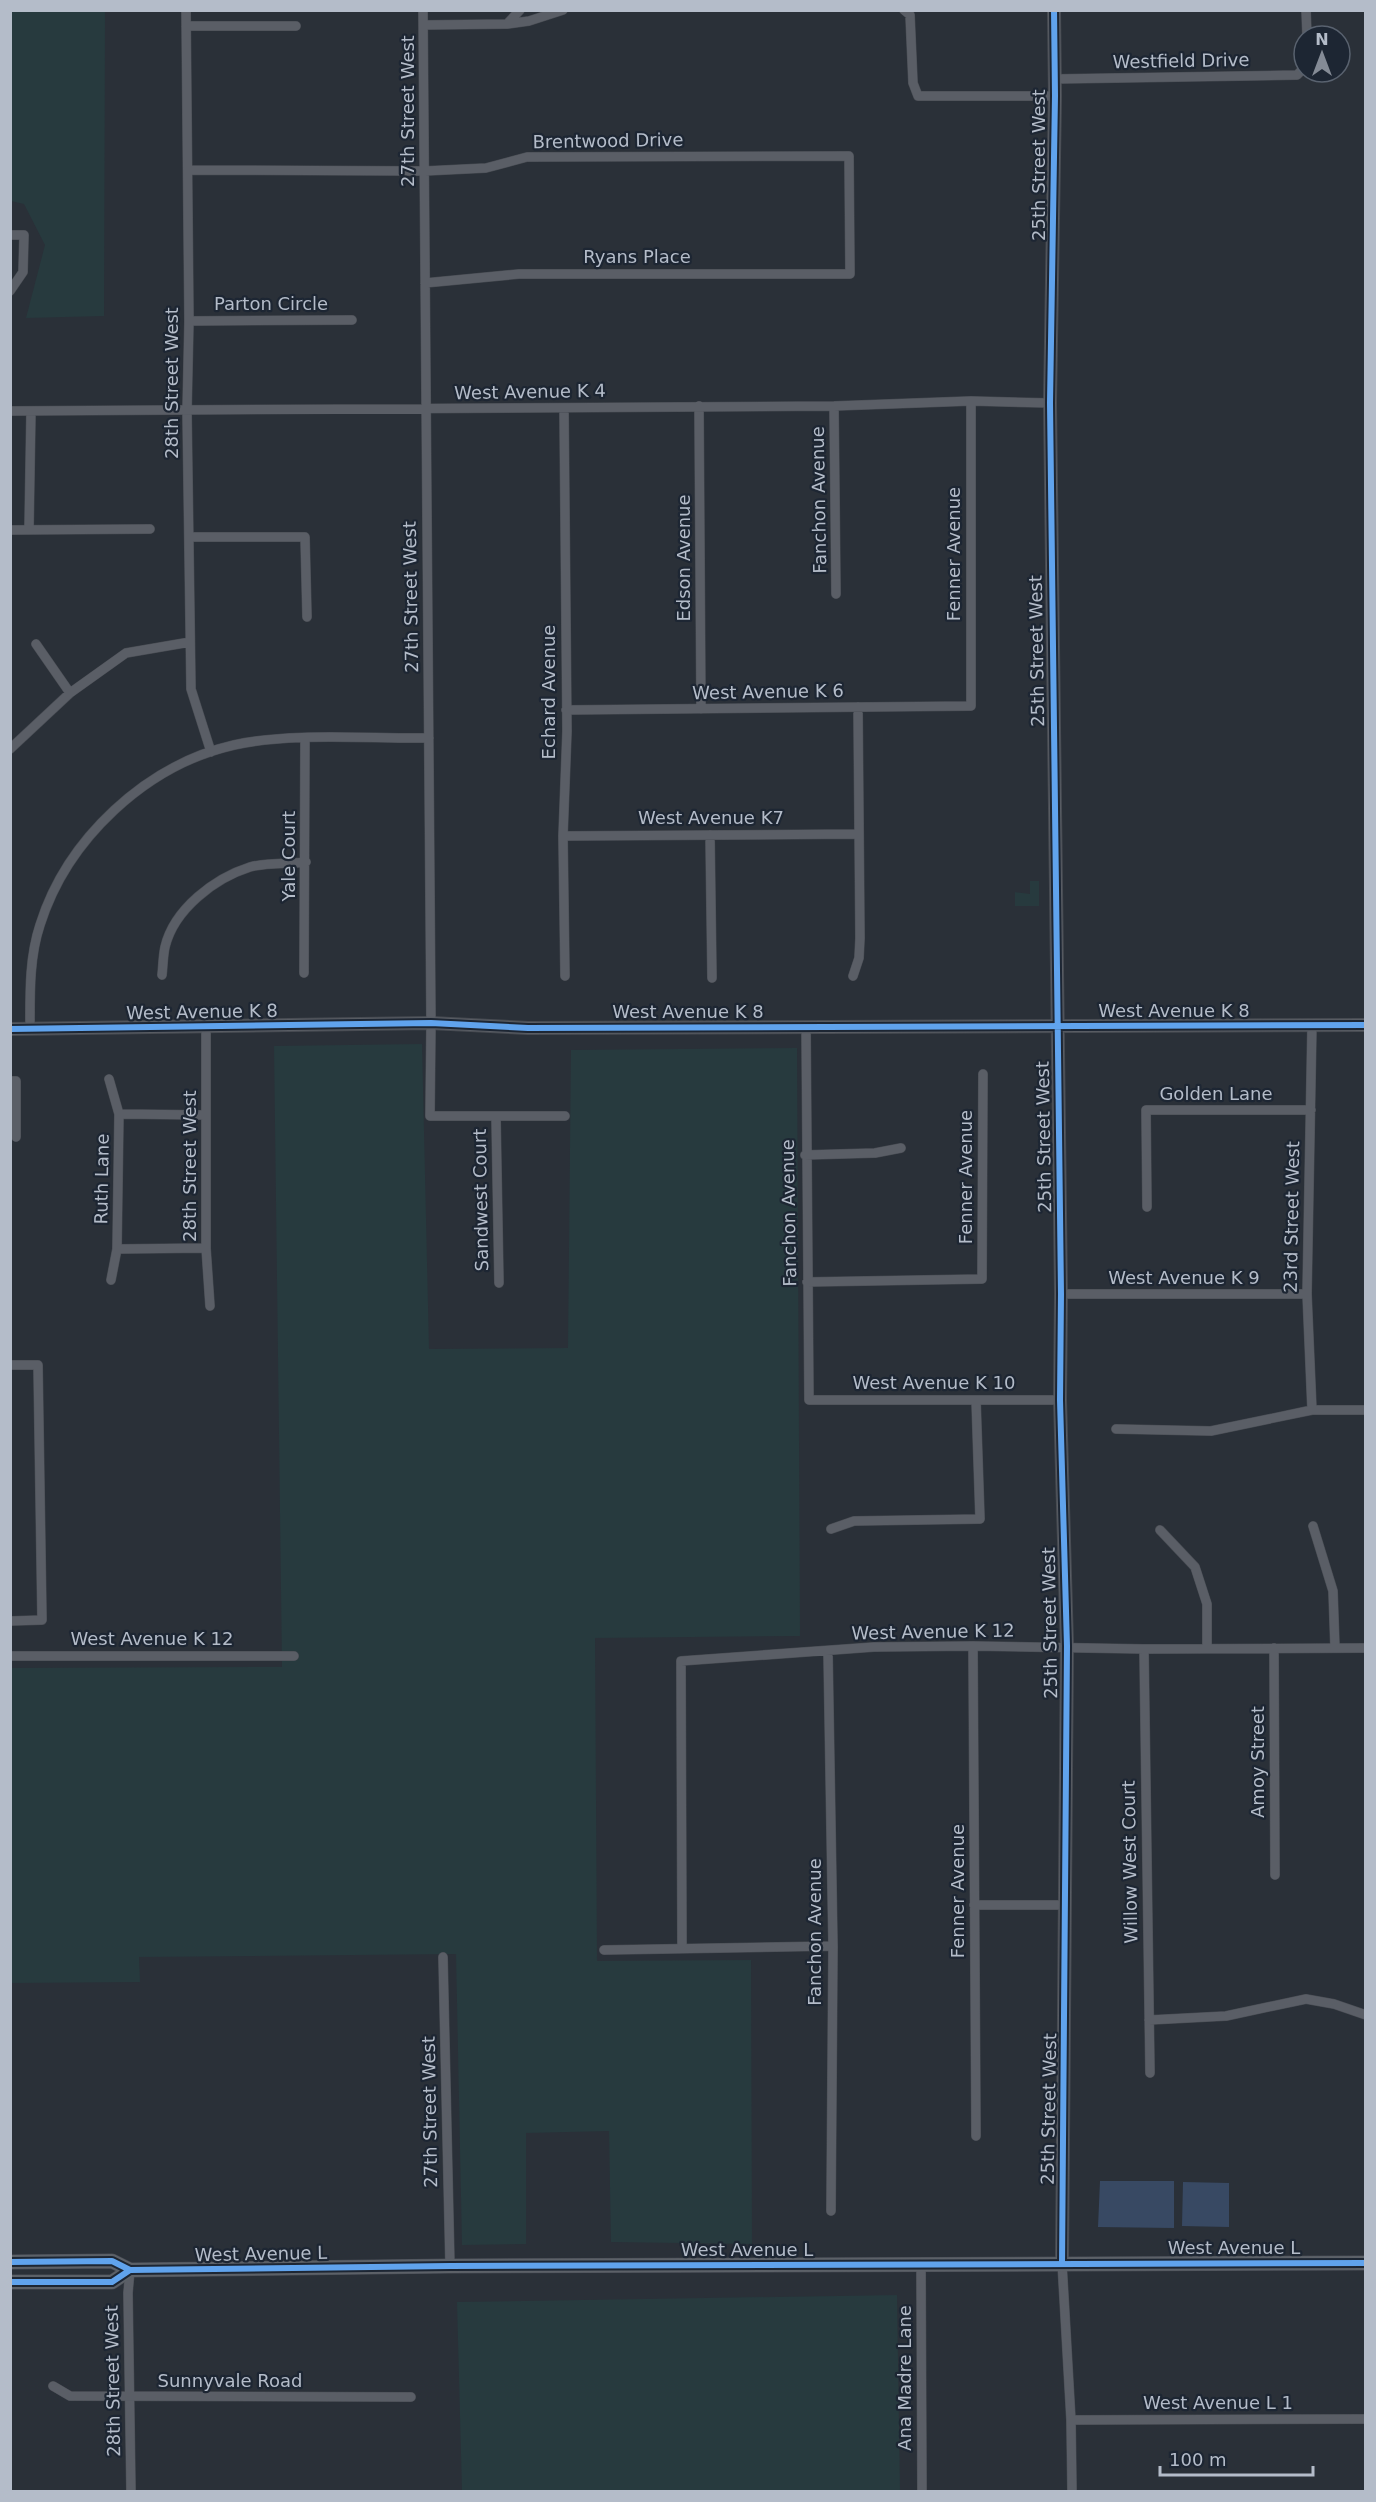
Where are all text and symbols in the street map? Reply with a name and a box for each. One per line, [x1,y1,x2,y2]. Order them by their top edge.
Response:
north arrow [1292,24,1352,84]
text: N [1315,30,1329,49]
street label: 27th Street West [397,35,418,187]
street label: Westfield Drive [1112,49,1250,72]
street label: 25th Street West [1028,89,1049,241]
street label: Brentwood Drive [532,129,684,152]
street label: Ryans Place [583,246,691,267]
street label: Parton Circle [214,293,328,314]
street label: 28th Street West [161,307,182,459]
street label: West Avenue K 4 [454,380,606,403]
street label: Fanchon Avenue [807,426,830,574]
street label: Fenner Avenue [943,487,964,621]
street label: Edson Avenue [673,494,694,622]
street label: 27th Street West [399,521,422,673]
street label: 25th Street West [1025,575,1048,727]
street label: Echard Avenue [538,625,559,759]
street label: West Avenue K 6 [692,680,844,703]
street label: West Avenue K7 [638,807,784,828]
street label: Yale Court [278,811,299,902]
street label: West Avenue K 8 [126,1000,278,1023]
street label: West Avenue K 8 [1098,1000,1250,1021]
street label: West Avenue K 8 [612,1001,764,1022]
street label: 25th Street West [1032,1061,1055,1213]
street label: Golden Lane [1159,1083,1273,1104]
street label: 28th Street West [179,1090,200,1242]
street label: Fenner Avenue [955,1110,976,1244]
street label: Sandwest Court [469,1128,492,1272]
street label: Ruth Lane [90,1133,113,1225]
street label: Fanchon Avenue [777,1139,800,1287]
street label: 23rd Street West [1280,1141,1303,1293]
street label: West Avenue K 9 [1108,1267,1260,1288]
street label: West Avenue K 10 [852,1372,1016,1393]
street label: 25th Street West [1038,1547,1061,1699]
street label: West Avenue K 12 [851,1620,1015,1643]
street label: West Avenue K 12 [70,1628,234,1649]
street label: Amoy Street [1247,1706,1268,1818]
street label: Willow West Court [1118,1780,1141,1944]
street label: Fenner Avenue [947,1824,968,1958]
street label: Fanchon Avenue [804,1858,825,2006]
street label: 25th Street West [1037,2033,1060,2185]
street label: 27th Street West [418,2036,441,2188]
street label: West Avenue L [1168,2237,1300,2258]
street label: West Avenue L [681,2239,813,2260]
street label: West Avenue L [195,2242,327,2265]
street label: 28th Street West [101,2305,124,2457]
street label: Ana Madre Lane [894,2305,915,2451]
street label: Sunnyvale Road [158,2370,302,2391]
street label: West Avenue L 1 [1143,2392,1293,2413]
scale bar [1160,2439,1313,2477]
text: 100 m [1169,2449,1227,2470]

